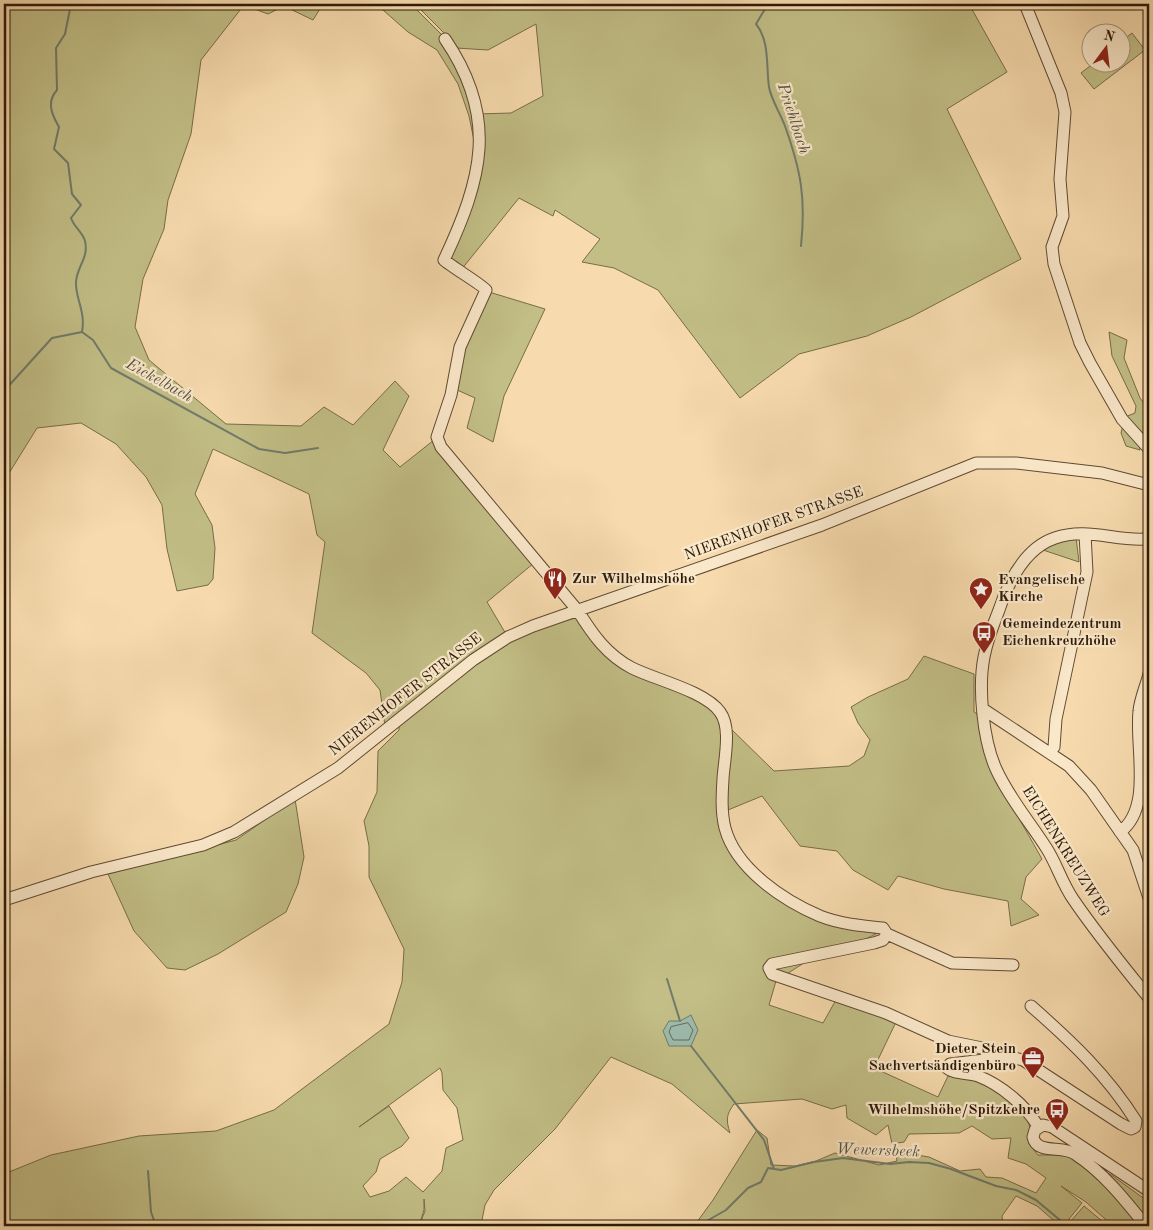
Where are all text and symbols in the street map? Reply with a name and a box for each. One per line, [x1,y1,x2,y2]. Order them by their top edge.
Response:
north arrow [1080,22,1130,72]
text: N [1102,28,1116,45]
water label: Priehlbach [774,81,812,156]
water label: Eickelbach [122,356,195,406]
street label: NIERENHOFER STRASSE [682,485,866,563]
restaurant icon: Zur Wilhelmshöhe [542,566,568,600]
place label: Zur Wilhelmshöhe [572,572,695,587]
place label: Evangelische Kirche [998,573,1085,605]
place icon: Evangelische Kirche [968,576,994,610]
place label: Gemeindezentrum Eichenkreuzhöhe [1002,617,1121,649]
bus stop icon: Gemeindezentrum Eichenkreuzhöhe [971,620,997,654]
street label: NIERENHOFER STRASSE [327,631,485,759]
street label: EICHENKREUZWEG [1019,784,1112,920]
place label: Dieter Stein Sachvertsändigenbüro [869,1042,1016,1074]
office icon: Dieter Stein Sachvertsändigenbüro [1020,1045,1046,1079]
bus stop icon: Wilhelmshöhe/Spitzkehre [1044,1097,1070,1131]
place label: Wilhelmshöhe/Spitzkehre [867,1103,1040,1118]
water label: Wewersbeek [836,1142,920,1160]

